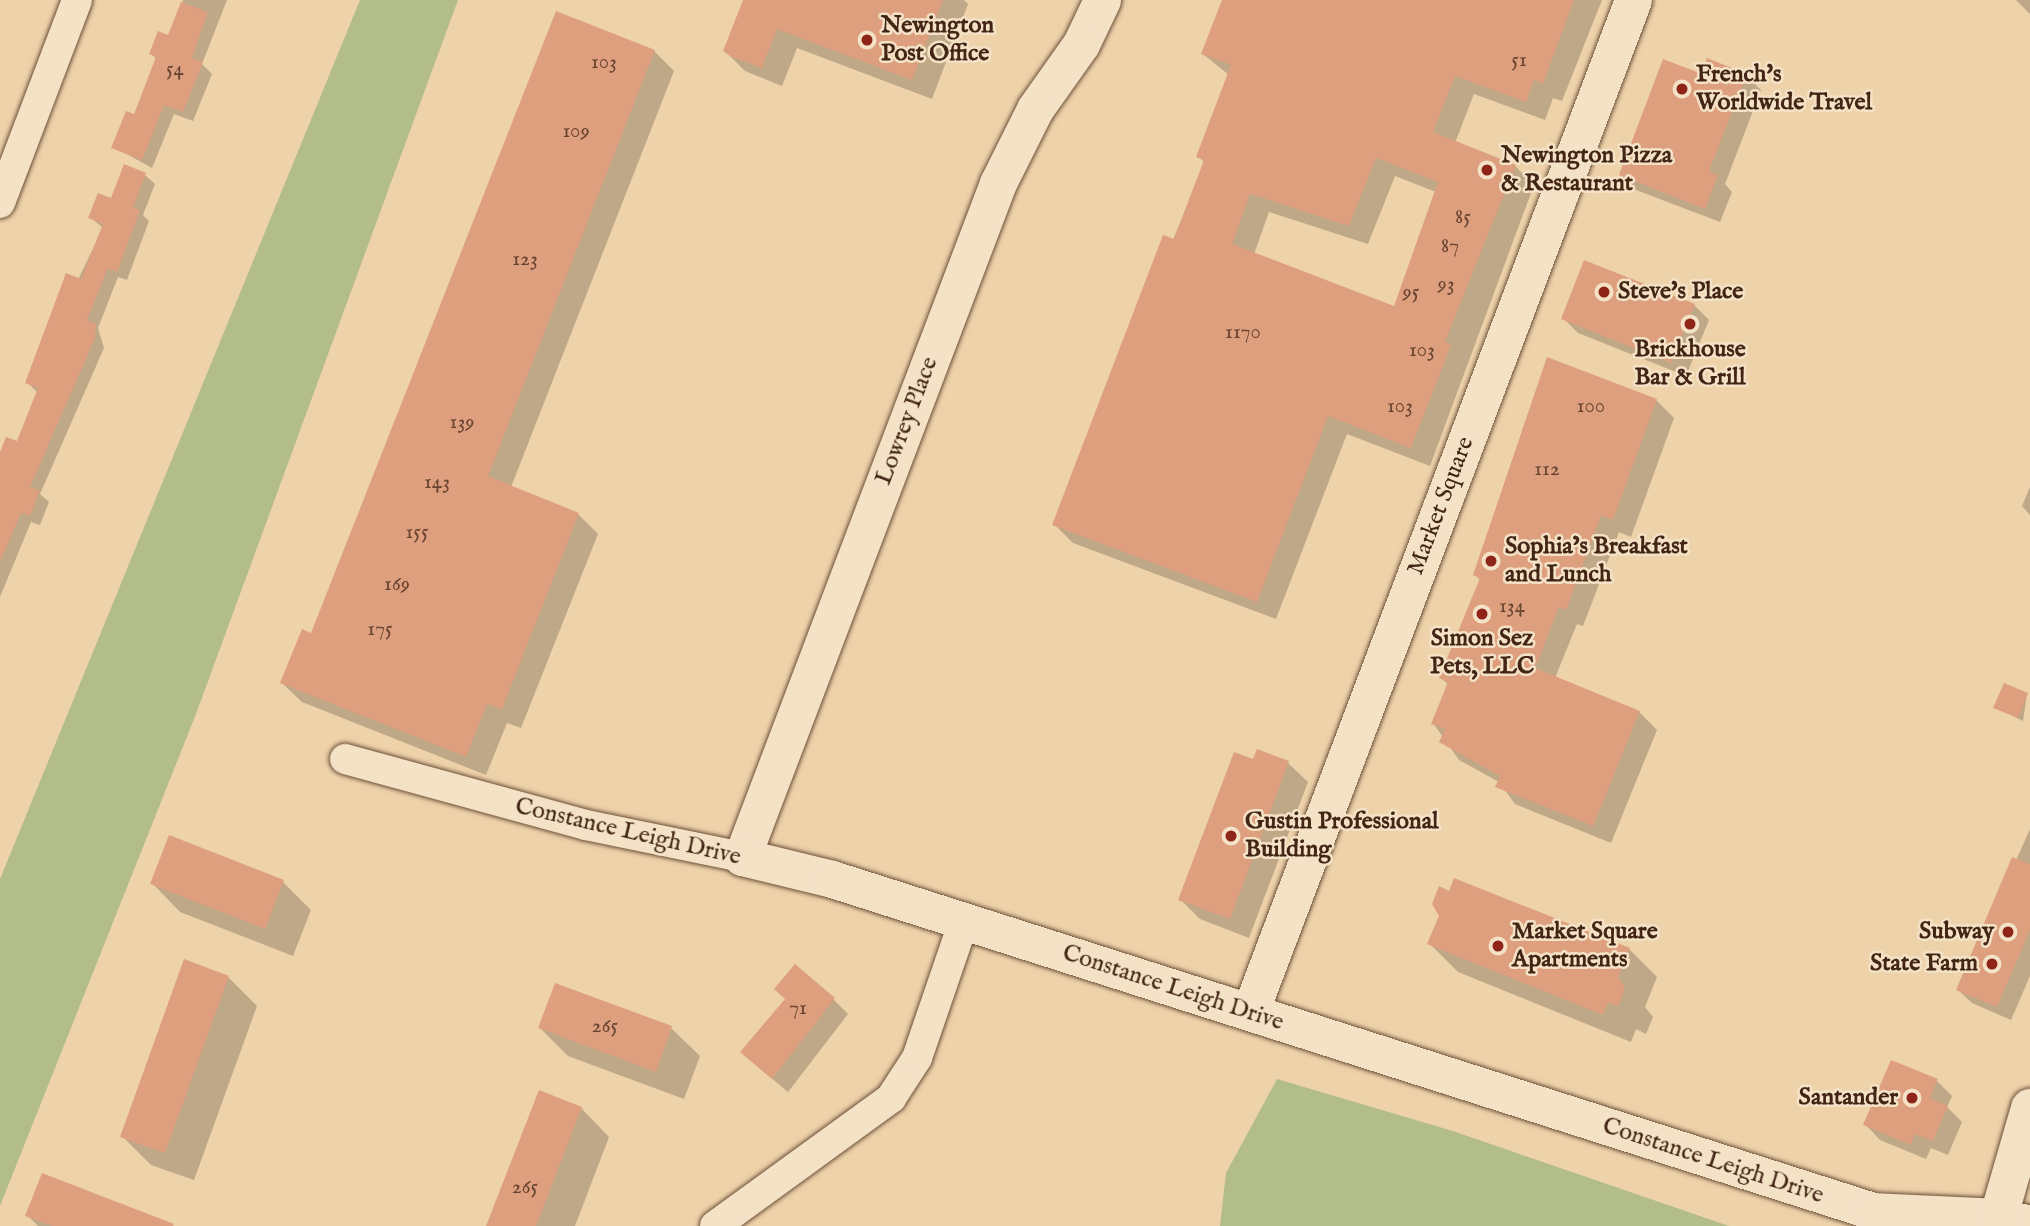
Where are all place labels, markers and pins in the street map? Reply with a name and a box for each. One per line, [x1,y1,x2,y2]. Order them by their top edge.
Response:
place label: Newington Post Office [881,12,994,68]
marker: Newington Post Office [859,32,875,48]
place label: French's Worldwide Travel [1696,61,1872,117]
marker: French's Worldwide Travel [1674,81,1690,97]
place label: Newington Pizza & Restaurant [1501,142,1672,198]
marker: Newington Pizza & Restaurant [1479,162,1495,178]
place label: Steve's Place [1618,278,1743,306]
marker: Steve's Place [1596,284,1612,300]
marker: Brickhouse Bar & Grill [1682,316,1698,332]
place label: Brickhouse Bar & Grill [1634,336,1746,392]
place label: Sophia’s Breakfast and Lunch [1505,533,1688,589]
marker: Sophia’s Breakfast and Lunch [1483,553,1499,569]
marker: Simon Sez Pets, LLC [1474,606,1490,622]
place label: Simon Sez Pets, LLC [1430,625,1534,681]
place label: Gustin Professional Building [1245,808,1439,864]
marker: Gustin Professional Building [1223,828,1239,844]
place label: Market Square Apartments [1512,918,1658,974]
place label: Subway [1919,918,1994,946]
marker: Subway [2000,924,2016,940]
marker: Market Square Apartments [1490,938,1506,954]
place label: State Farm [1870,950,1978,978]
marker: State Farm [1984,956,2000,972]
place label: Santander [1799,1084,1898,1112]
marker: Santander [1904,1090,1920,1106]

